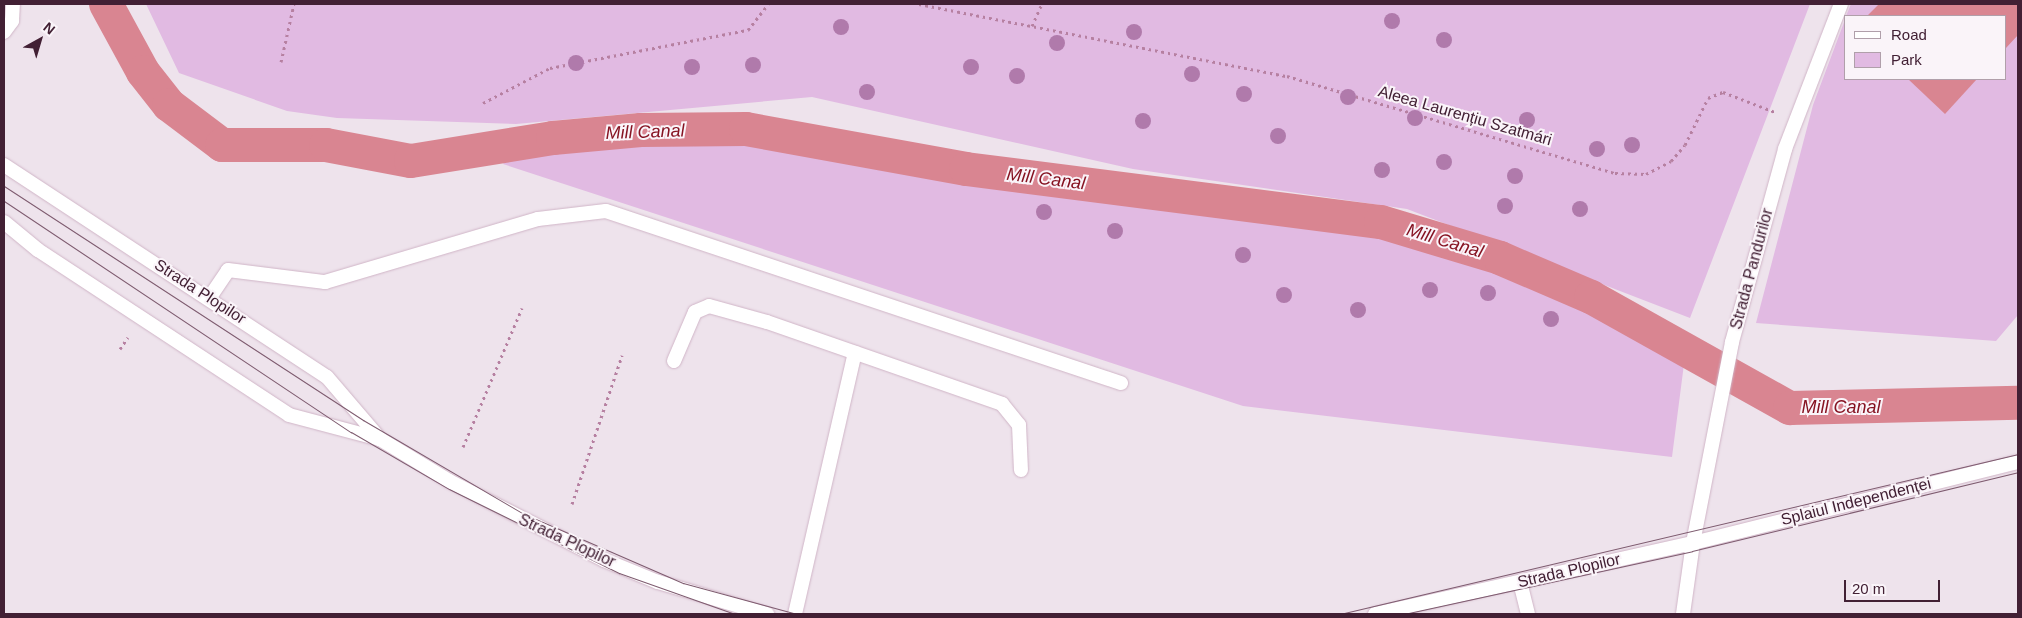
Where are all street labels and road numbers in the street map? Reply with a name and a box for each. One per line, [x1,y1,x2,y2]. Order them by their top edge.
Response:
street label: Aleea Laurențiu Szatmári [1376,82,1554,150]
street label: Strada Pandurilor [1727,206,1777,332]
street label: Strada Plopilor [151,255,249,329]
street label: Splaiul Independenței [1779,474,1933,530]
street label: Strada Plopilor [515,510,619,572]
street label: Strada Plopilor [1516,550,1622,592]

